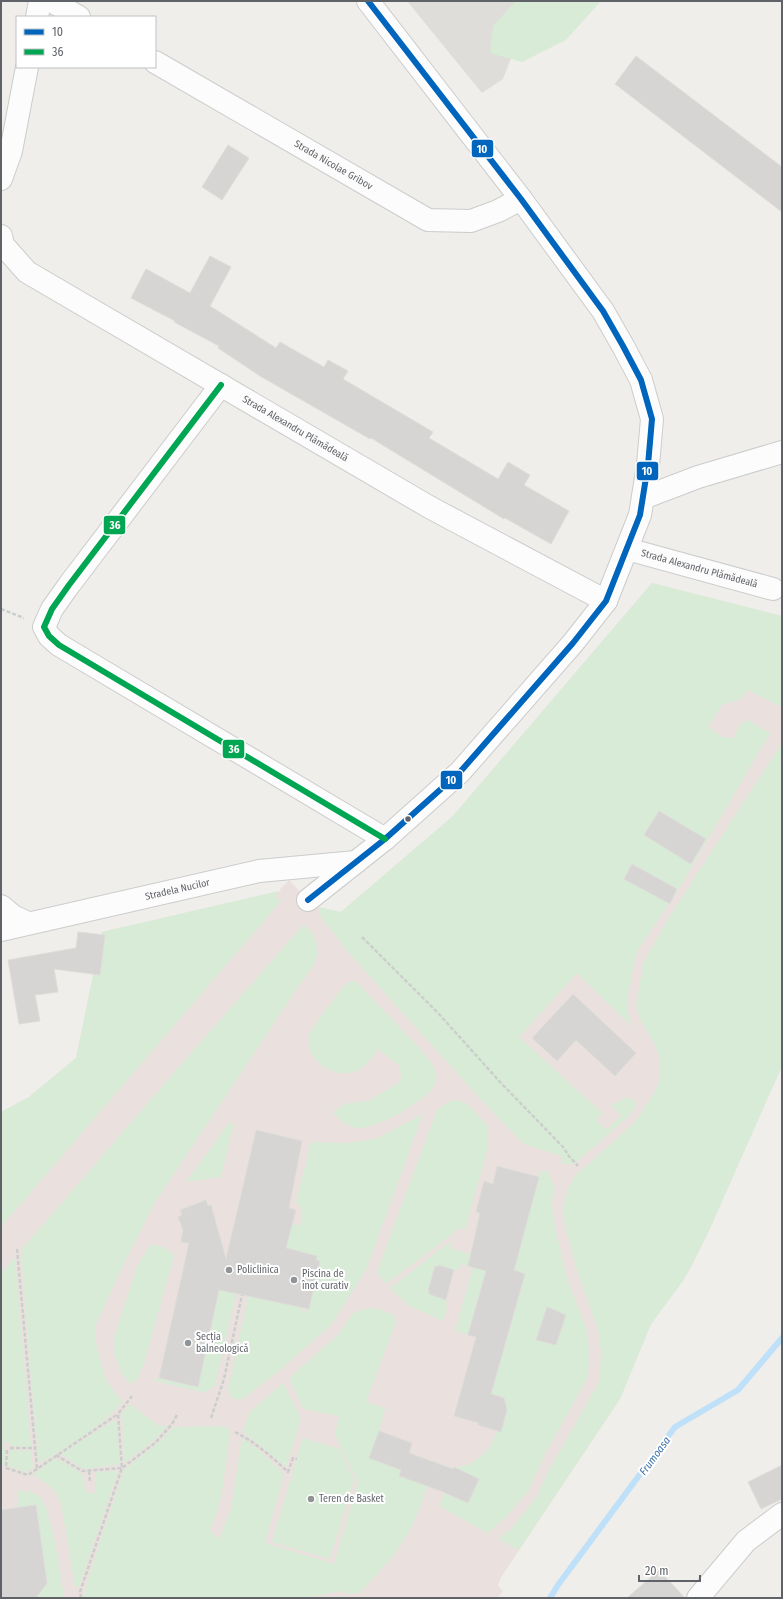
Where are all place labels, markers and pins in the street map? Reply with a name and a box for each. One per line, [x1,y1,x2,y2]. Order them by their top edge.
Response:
unlabelled marker [403,814,413,824]
place label: Policlinica [237,1264,279,1276]
marker: Policlinica [224,1265,234,1275]
place label: Piscina de înot curativ [301,1268,349,1292]
marker: Piscina de înot curativ [289,1275,299,1285]
place label: Secția balneologică [196,1331,248,1355]
marker: Secția balneologică [183,1338,193,1348]
place label: Teren de Basket [319,1493,385,1505]
marker: Teren de Basket [306,1494,316,1504]

